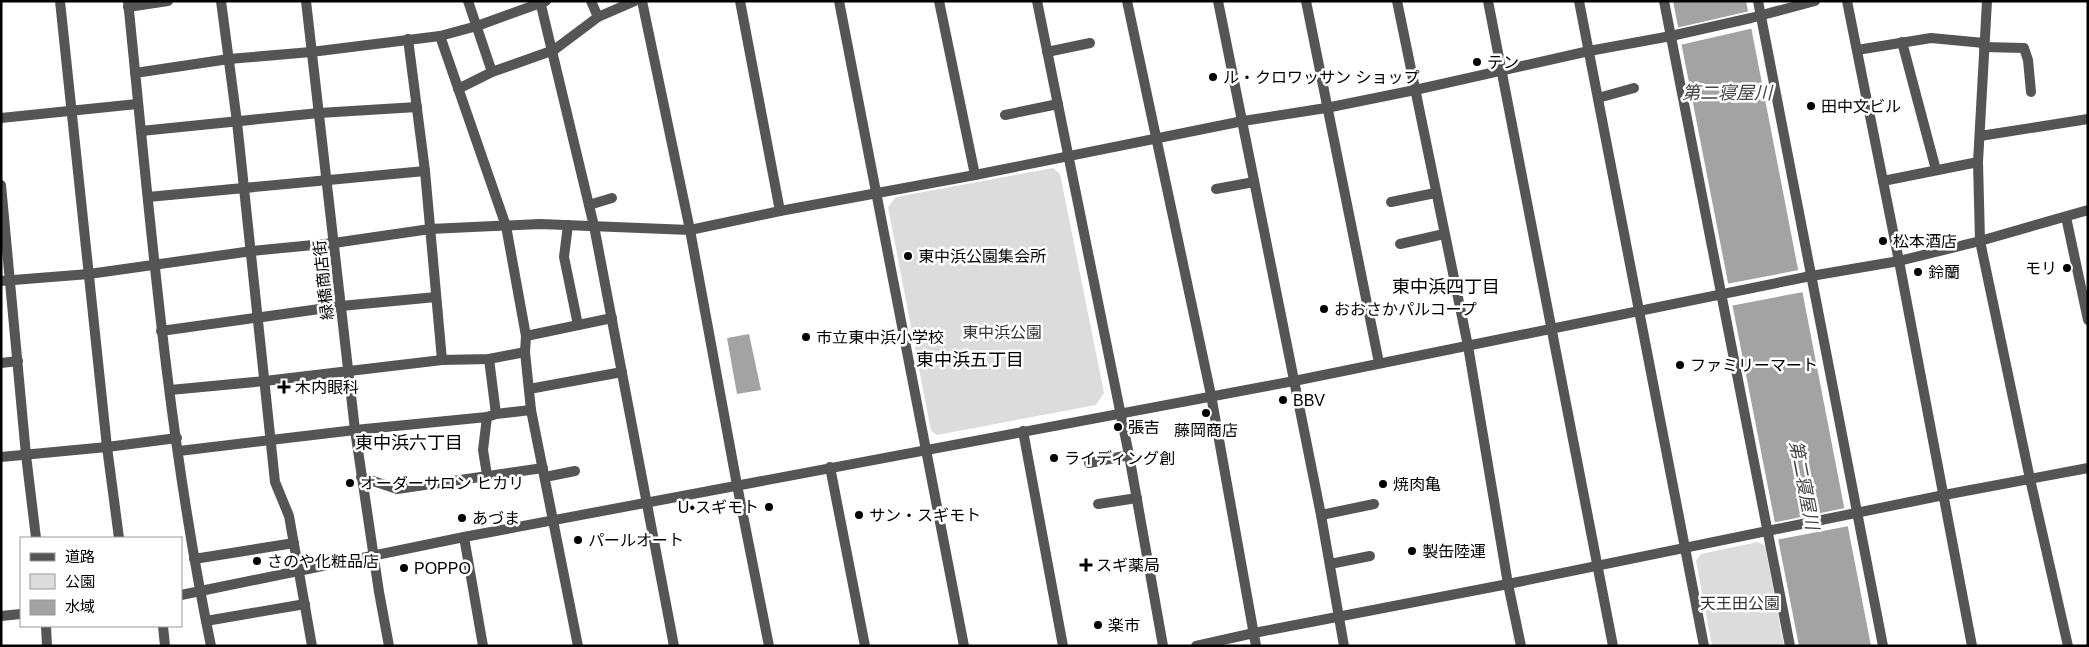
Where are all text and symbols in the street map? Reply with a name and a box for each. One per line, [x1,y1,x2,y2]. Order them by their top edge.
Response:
place label: テン [1487,54,1519,71]
marker: テン [1471,56,1483,68]
place label: ル・クロワッサン ショップ [1223,69,1419,86]
marker: ル・クロワッサン ショップ [1207,71,1219,83]
water label: 第二寝屋川 [1682,83,1774,103]
place label: 田中文ビル [1821,98,1901,115]
marker: 田中文ビル [1805,100,1817,112]
place label: 松本酒店 [1893,233,1957,250]
marker: 松本酒店 [1877,235,1889,247]
street label: 緑橋商店街 [311,239,336,321]
place label: 東中浜公園集会所 [918,248,1046,265]
marker: 東中浜公園集会所 [902,250,914,262]
place label: モリ [2025,260,2057,277]
marker: モリ [2061,262,2073,274]
place label: 鈴蘭 [1928,264,1960,281]
marker: 鈴蘭 [1912,266,1924,278]
district label: 東中浜四丁目 [1392,277,1500,297]
place label: おおさかパルコープ [1334,301,1477,318]
marker: おおさかパルコープ [1318,303,1330,315]
park label: 東中浜公園 [962,324,1042,341]
place label: 市立東中浜小学校 [816,329,944,346]
marker: 市立東中浜小学校 [800,331,812,343]
district label: 東中浜五丁目 [916,350,1024,370]
place label: ファミリーマート [1690,357,1818,374]
marker: ファミリーマート [1674,359,1686,371]
place label: 木内眼科 [295,379,359,396]
marker: 木内眼科 [277,380,291,394]
place label: BBV [1293,392,1325,409]
marker: BBV [1277,394,1289,406]
marker: 藤岡商店 [1200,407,1212,419]
place label: 張吉 [1128,419,1160,436]
marker: 張吉 [1112,421,1124,433]
place label: 藤岡商店 [1174,422,1238,439]
district label: 東中浜六丁目 [355,433,463,453]
water label: 第二寝屋川 [1786,439,1823,533]
place label: ライディング創 [1064,450,1175,467]
marker: ライディング創 [1048,452,1060,464]
place label: オーダーサロン ヒカリ [360,475,524,492]
place label: 焼肉亀 [1393,476,1441,493]
marker: オーダーサロン ヒカリ [344,477,356,489]
marker: 焼肉亀 [1377,478,1389,490]
place label: U•スギモト [678,499,759,516]
marker: U•スギモト [763,501,775,513]
place label: サン・スギモト [869,507,981,524]
marker: サン・スギモト [853,509,865,521]
place label: あづま [472,510,520,527]
marker: あづま [456,512,468,524]
place label: パールオート [588,532,684,549]
marker: パールオート [572,534,584,546]
legend [20,537,182,627]
place label: 製缶陸運 [1422,543,1486,560]
marker: 製缶陸運 [1406,545,1418,557]
text: 道路 [65,548,95,565]
place label: さのや化粧品店 [267,553,379,570]
marker: さのや化粧品店 [251,555,263,567]
place label: スギ薬局 [1096,557,1160,574]
marker: スギ薬局 [1080,559,1092,571]
place label: POPPO [414,560,471,577]
marker: POPPO [398,562,410,574]
text: 公園 [65,573,95,590]
park label: 天王田公園 [1700,595,1780,612]
text: 水域 [65,598,95,615]
place label: 楽市 [1108,617,1140,634]
marker: 楽市 [1092,619,1104,631]

